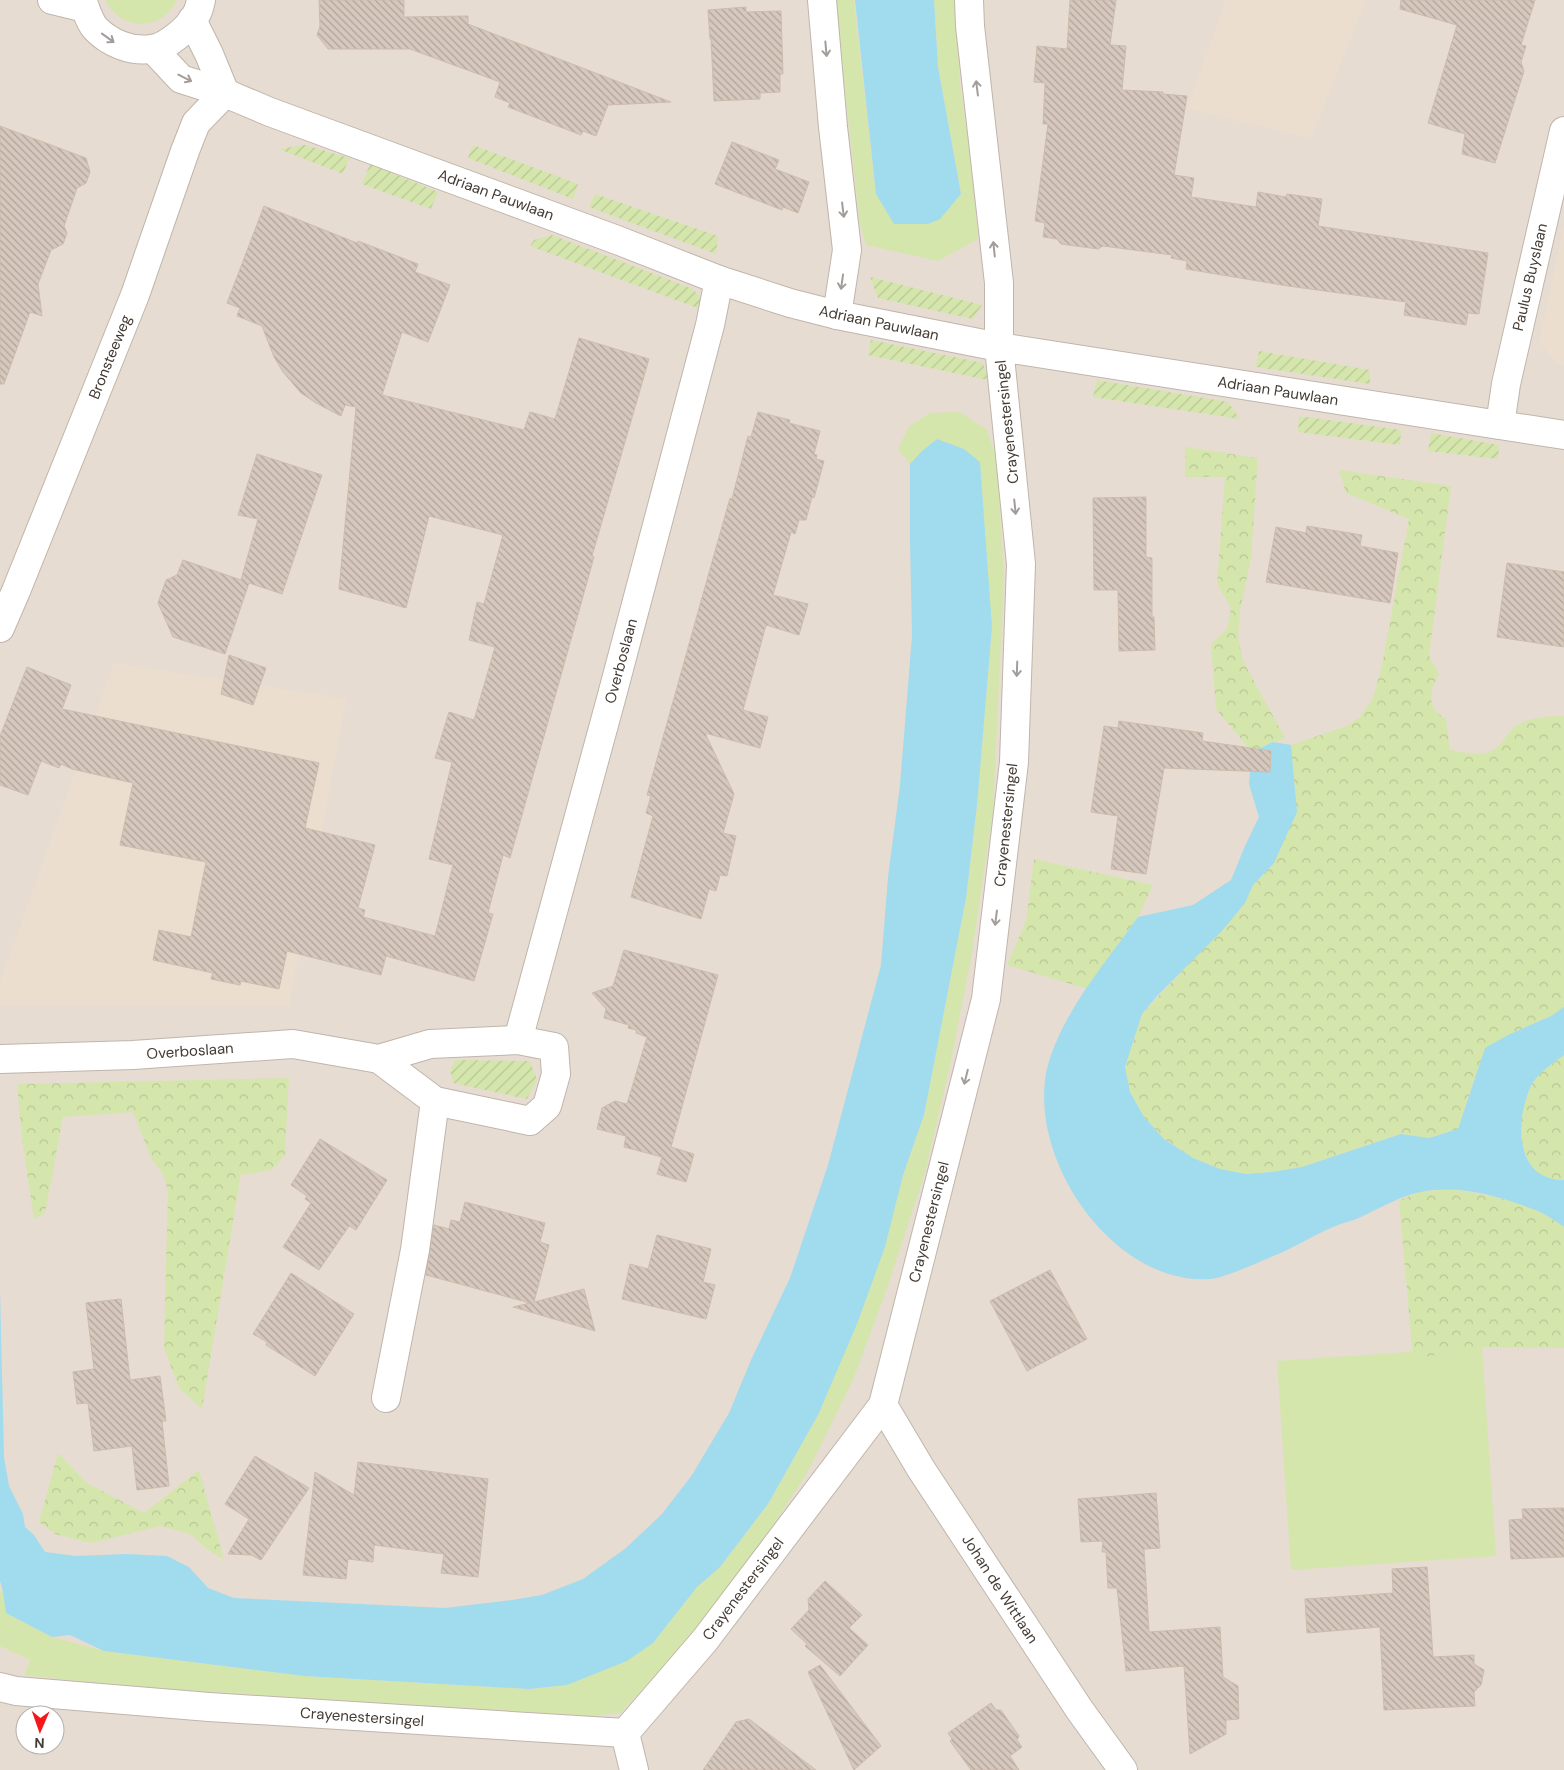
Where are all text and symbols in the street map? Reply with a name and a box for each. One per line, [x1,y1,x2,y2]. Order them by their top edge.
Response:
one-way arrow [101,33,115,43]
one-way arrow [821,40,831,56]
one-way arrow [177,73,192,83]
one-way arrow [972,80,982,96]
street label: Adriaan Pauwlaan [435,165,557,225]
one-way arrow [838,202,848,218]
street label: Paulus Buyslaan [1508,221,1552,333]
one-way arrow [989,241,999,257]
one-way arrow [837,274,847,290]
street label: Adriaan Pauwlaan [817,301,941,345]
street label: Bronsteeweg [84,312,136,402]
street label: Crayenestersingel [991,359,1023,485]
street label: Adriaan Pauwlaan [1216,372,1340,410]
one-way arrow [1010,499,1020,515]
street label: Overboslaan [600,616,642,706]
one-way arrow [1012,660,1022,677]
street label: Crayenestersingel [990,762,1022,888]
one-way arrow [991,910,1001,926]
street label: Overboslaan [146,1038,234,1064]
one-way arrow [961,1069,970,1085]
street label: Crayenestersingel [904,1159,954,1285]
street label: Johan de Wittlaan [957,1531,1043,1647]
street label: Crayenestersingel [698,1533,788,1645]
street label: Crayenestersingel [299,1703,425,1731]
north arrow [15,1705,65,1755]
text: N [34,1734,45,1752]

